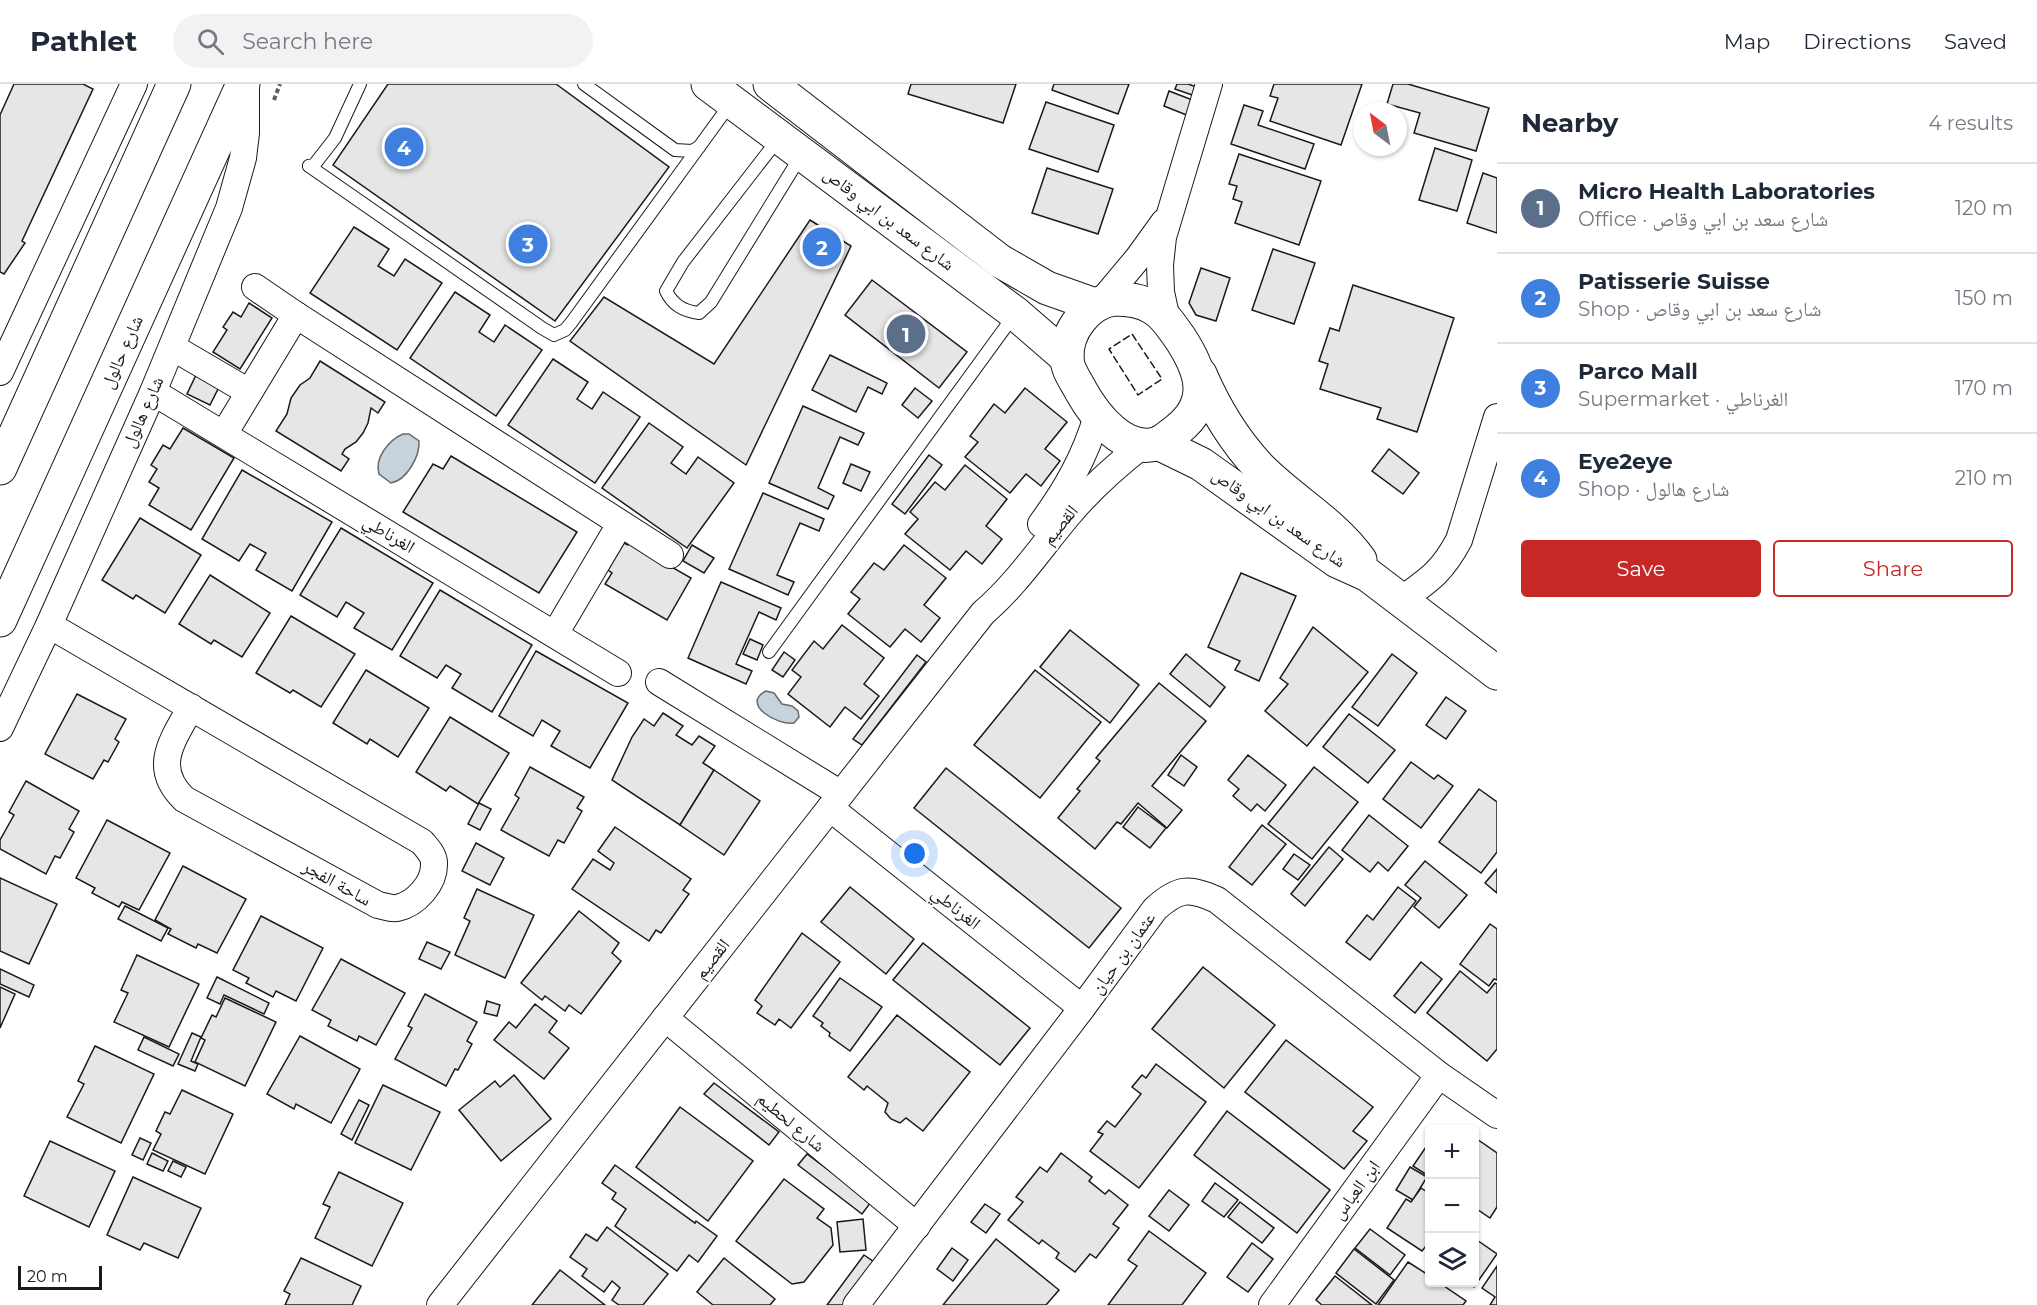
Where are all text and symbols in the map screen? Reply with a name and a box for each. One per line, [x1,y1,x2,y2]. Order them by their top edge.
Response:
search box [173,14,593,68]
text: Pathlet [30,24,137,58]
icon: search [194,25,227,58]
text: Search here [242,28,373,55]
text: Map [1724,29,1770,54]
text: Directions [1803,29,1911,54]
text: Saved [1944,29,2007,54]
north arrow [1353,102,1407,156]
text: Nearby [1521,107,1618,139]
text: 4 results [1928,111,2013,135]
pin: 4 [384,124,424,170]
street label: شارع سعد بن ابي وقاص [817,163,959,278]
text: Micro Health Laboratories [1578,178,1875,205]
text: 1 [1537,196,1544,220]
text: 120 m [1955,196,2013,220]
text: Office · شارع سعد بن ابي وقاص [1578,207,1828,231]
pin: 3 [508,222,548,266]
pin: 2 [802,224,842,270]
text: Patisserie Suisse [1578,268,1770,295]
text: 2 [1535,286,1546,310]
text: 150 m [1955,286,2013,310]
text: Shop · شارع سعد بن ابي وقاص [1578,297,1821,321]
street label: شارع حالول [96,312,148,392]
pin: 1 [886,312,926,356]
text: Parco Mall [1578,358,1698,385]
street label: شارع هالول [118,373,168,451]
text: 3 [1535,376,1546,400]
text: 170 m [1955,376,2013,400]
text: Supermarket · الغرناطي [1578,387,1788,411]
text: Eye2eye [1578,448,1673,475]
street label: شارع سعد بن ابي وقاص [1206,464,1350,575]
text: 4 [1534,466,1547,490]
text: 210 m [1955,466,2013,490]
text: Shop · شارع هالول [1578,477,1729,501]
street label: القصيم [1037,501,1084,550]
street label: الغرناطي [357,510,419,561]
button: Save [1521,540,1761,597]
button: Share [1773,540,2013,597]
your location [900,839,929,868]
street label: ساحة الفجر [298,855,375,911]
street label: الغرناطي [925,882,985,937]
street label: عثمان بن حيان [1086,908,1160,998]
street label: القصيم [689,934,735,984]
street label: شارع لحطيم [752,1087,829,1158]
map controls [1425,1125,1479,1287]
button: + [1425,1125,1479,1179]
street label: ابن العباس [1327,1156,1385,1224]
button: − [1425,1179,1479,1233]
button: layers [1425,1233,1479,1287]
scale bar [18,1263,102,1290]
text: 20 m [27,1267,68,1286]

